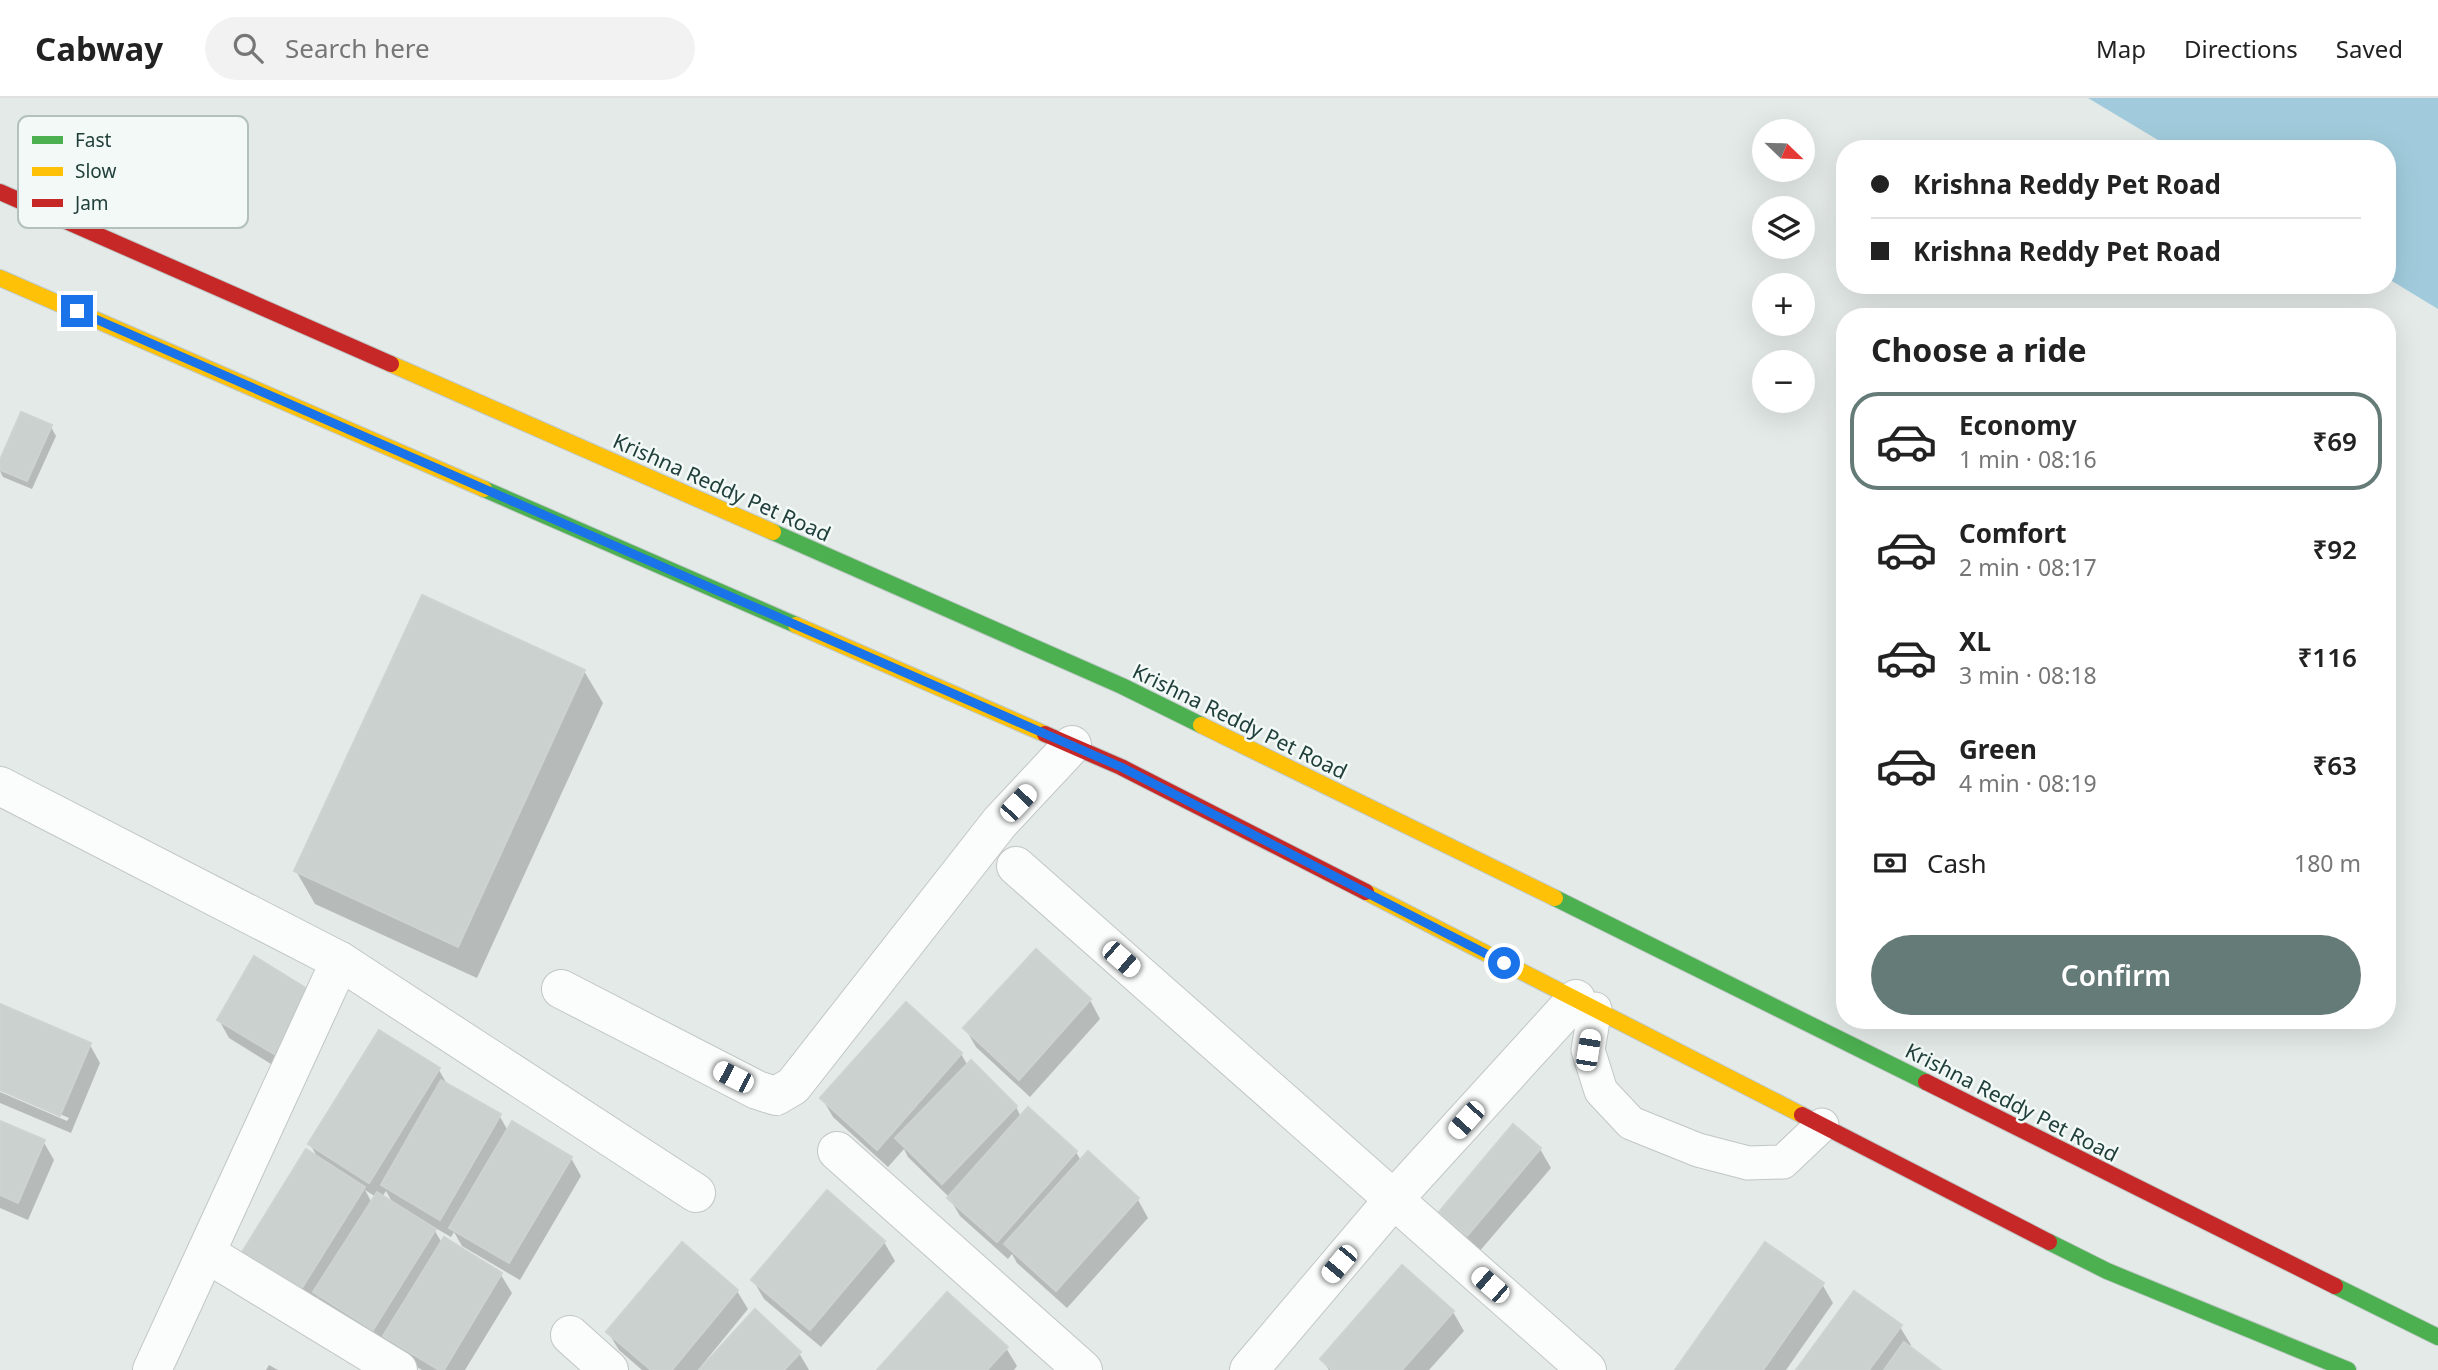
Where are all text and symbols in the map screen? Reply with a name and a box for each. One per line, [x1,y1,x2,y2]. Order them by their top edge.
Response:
search box [205,17,695,80]
text: Cabway [35,26,163,71]
icon: search [229,29,267,67]
text: Search here [285,30,430,66]
text: Map [2096,32,2146,65]
text: Directions [2184,32,2298,65]
text: Saved [2336,32,2403,65]
legend [18,116,248,228]
north arrow [1752,119,1815,182]
map controls [1752,119,1815,413]
text: Fast [75,127,112,153]
text: Slow [75,158,116,184]
text: Krishna Reddy Pet Road [1913,166,2221,202]
text: Jam [73,190,109,216]
button: layers [1752,196,1815,259]
text: Krishna Reddy Pet Road [1913,233,2221,269]
button: + [1752,273,1815,336]
route end [61,295,93,327]
text: Choose a ride [1871,328,2087,371]
button: − [1752,350,1815,413]
text: Economy [1959,407,2077,443]
icon: car [1875,410,1938,473]
text: ₹69 [2312,423,2357,459]
street label: Krishna Reddy Pet Road [609,426,835,548]
text: 1 min · 08:16 [1959,443,2097,475]
text: Comfort [1959,515,2067,551]
icon: car [1875,518,1938,581]
text: ₹92 [2312,531,2357,567]
text: 2 min · 08:17 [1959,551,2097,583]
text: XL [1959,623,1991,659]
icon: car [1875,626,1938,689]
text: ₹116 [2298,639,2357,675]
street label: Krishna Reddy Pet Road [1128,657,1352,785]
text: 3 min · 08:18 [1959,659,2097,691]
text: Green [1959,731,2037,767]
icon: car [1875,734,1938,797]
text: ₹63 [2312,747,2357,783]
text: 4 min · 08:19 [1959,767,2097,799]
car [996,780,1041,826]
icon: cash [1871,844,1909,882]
text: Cash [1927,845,1987,881]
text: 180 m [2294,847,2361,879]
button: Confirm [1871,935,2361,1015]
car [1099,937,1144,981]
route start [1488,947,1520,979]
car [1575,1028,1602,1072]
street label: Krishna Reddy Pet Road [1901,1036,2123,1168]
car [710,1058,757,1096]
car [1445,1097,1488,1143]
car [1318,1241,1361,1287]
car [1468,1263,1513,1307]

